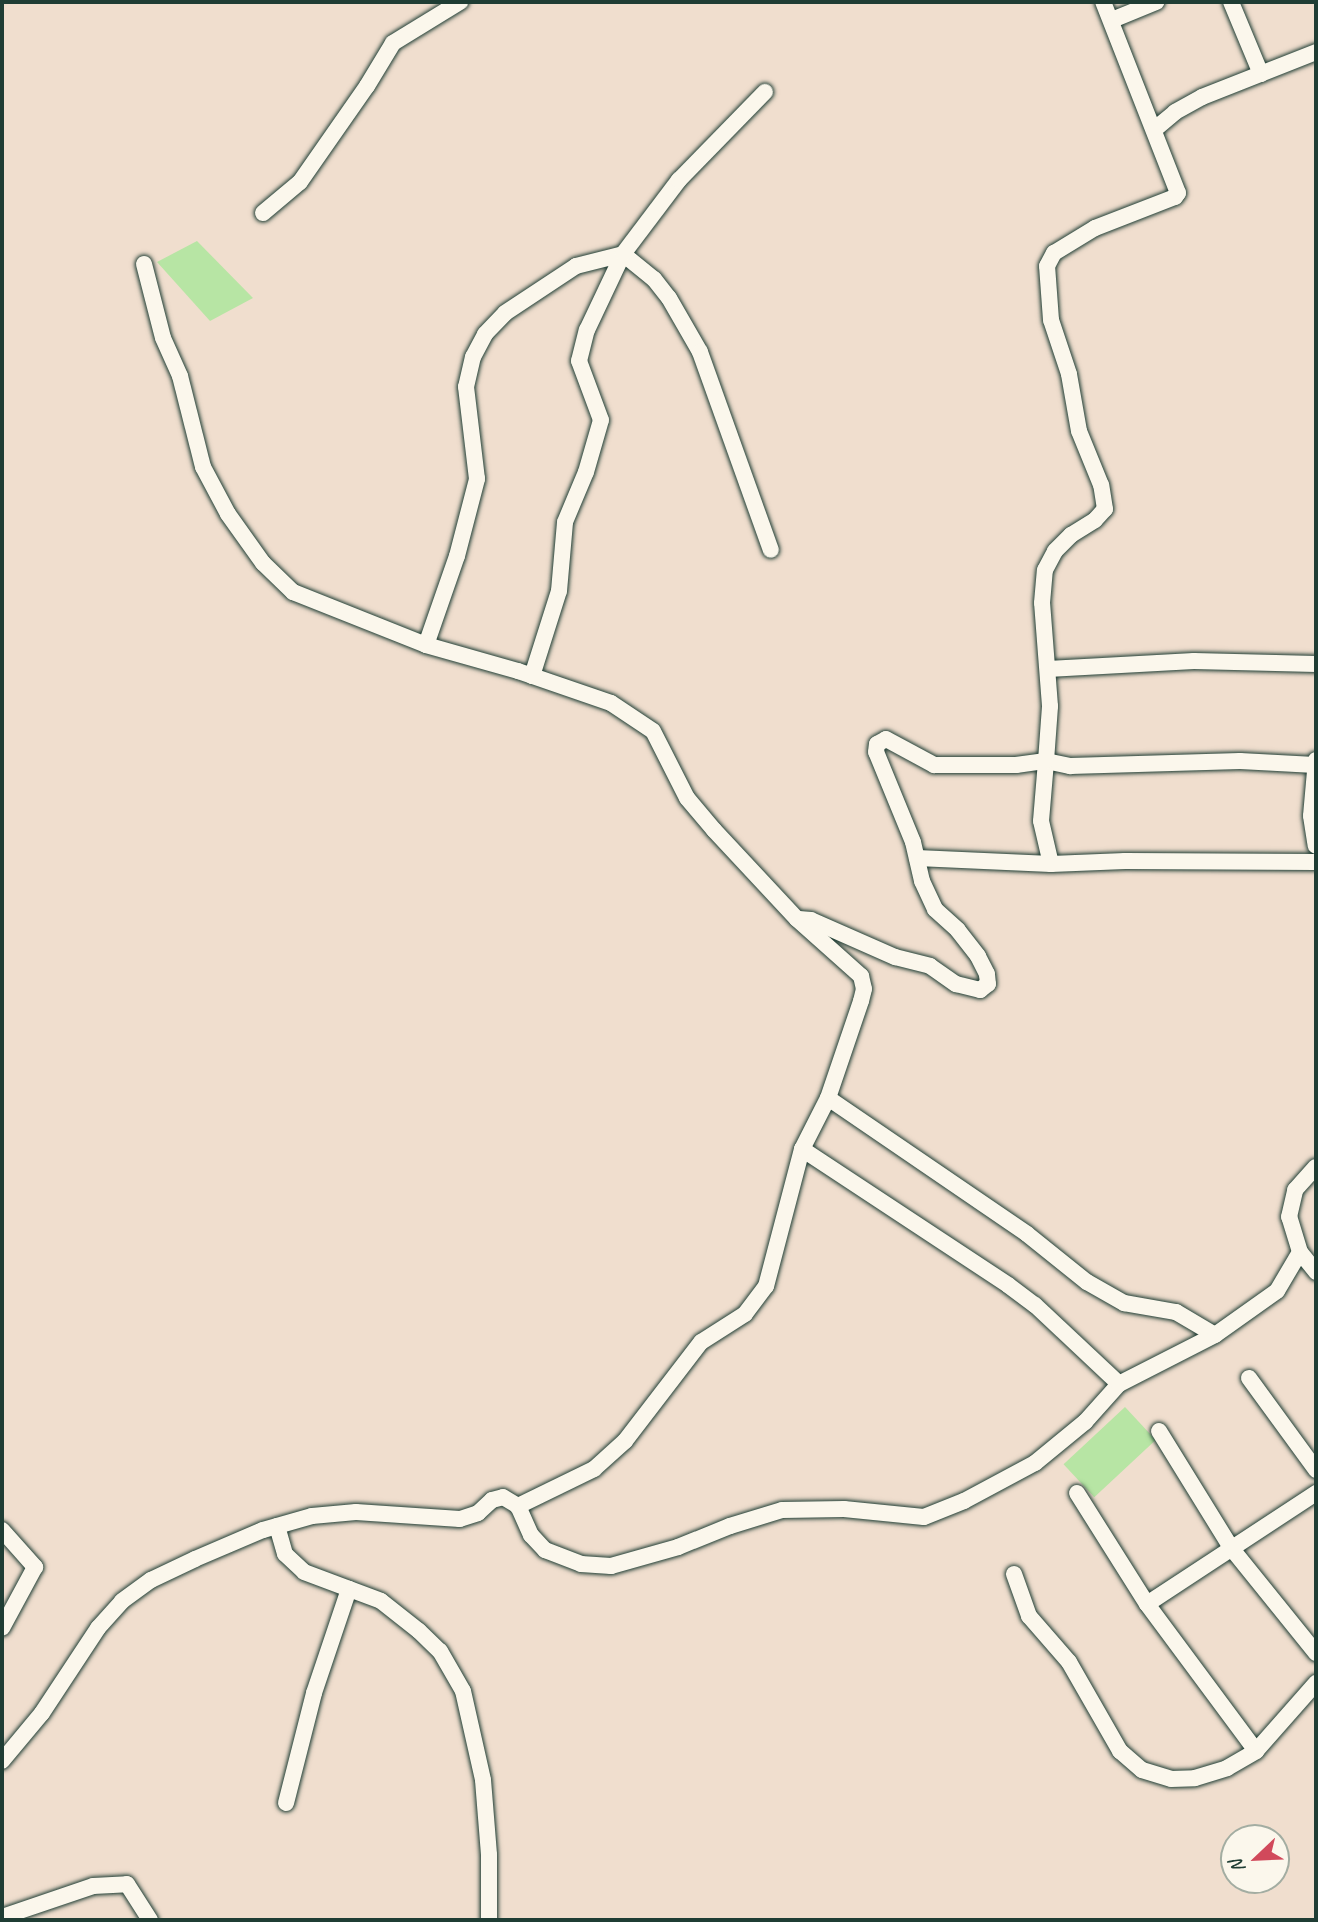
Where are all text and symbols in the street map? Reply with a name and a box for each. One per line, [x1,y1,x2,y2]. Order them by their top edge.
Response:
north arrow [1220,1824,1290,1894]
text: N [1224,1856,1251,1877]

